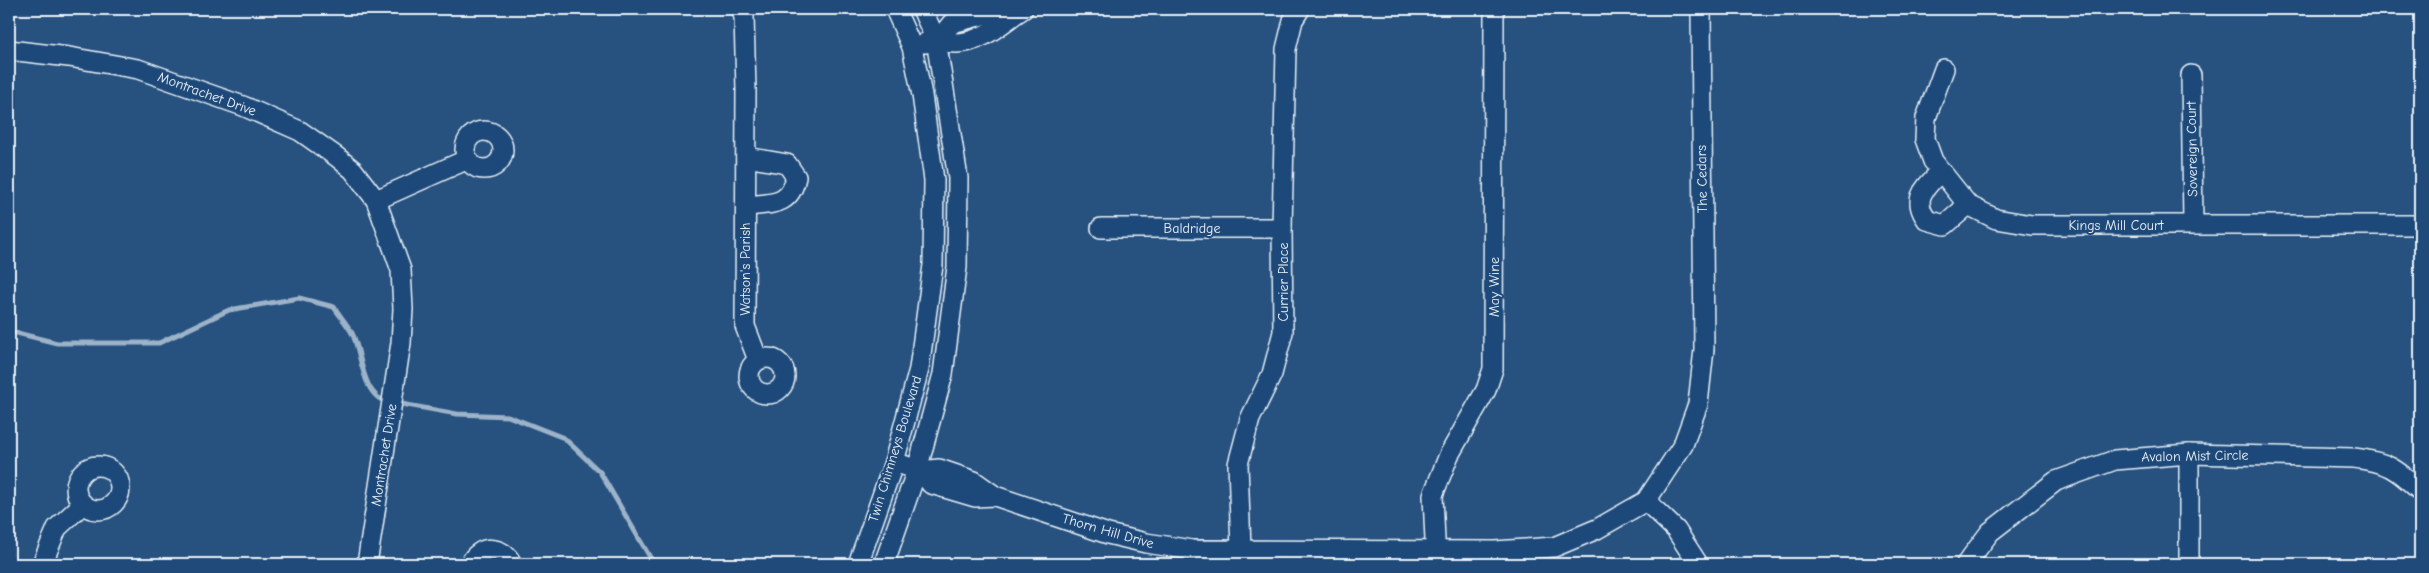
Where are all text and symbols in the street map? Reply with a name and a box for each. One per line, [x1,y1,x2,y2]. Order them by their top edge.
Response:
street label: Montrachet Drive [155,68,259,120]
street label: Sovereign Court [2183,100,2201,197]
street label: The Cedars [1693,145,1711,213]
street label: Kings Mill Court [2068,217,2165,234]
street label: Baldridge [1164,220,1220,237]
street label: Watson's Parish [737,222,754,316]
street label: Currier Place [1275,242,1292,322]
street label: May Wine [1486,257,1503,317]
street label: Twin Chimneys Boulevard [865,374,925,524]
street label: Montrachet Drive [368,403,400,507]
street label: Avalon Mist Circle [2141,447,2249,465]
street label: Thorn Hill Drive [1060,510,1156,552]

